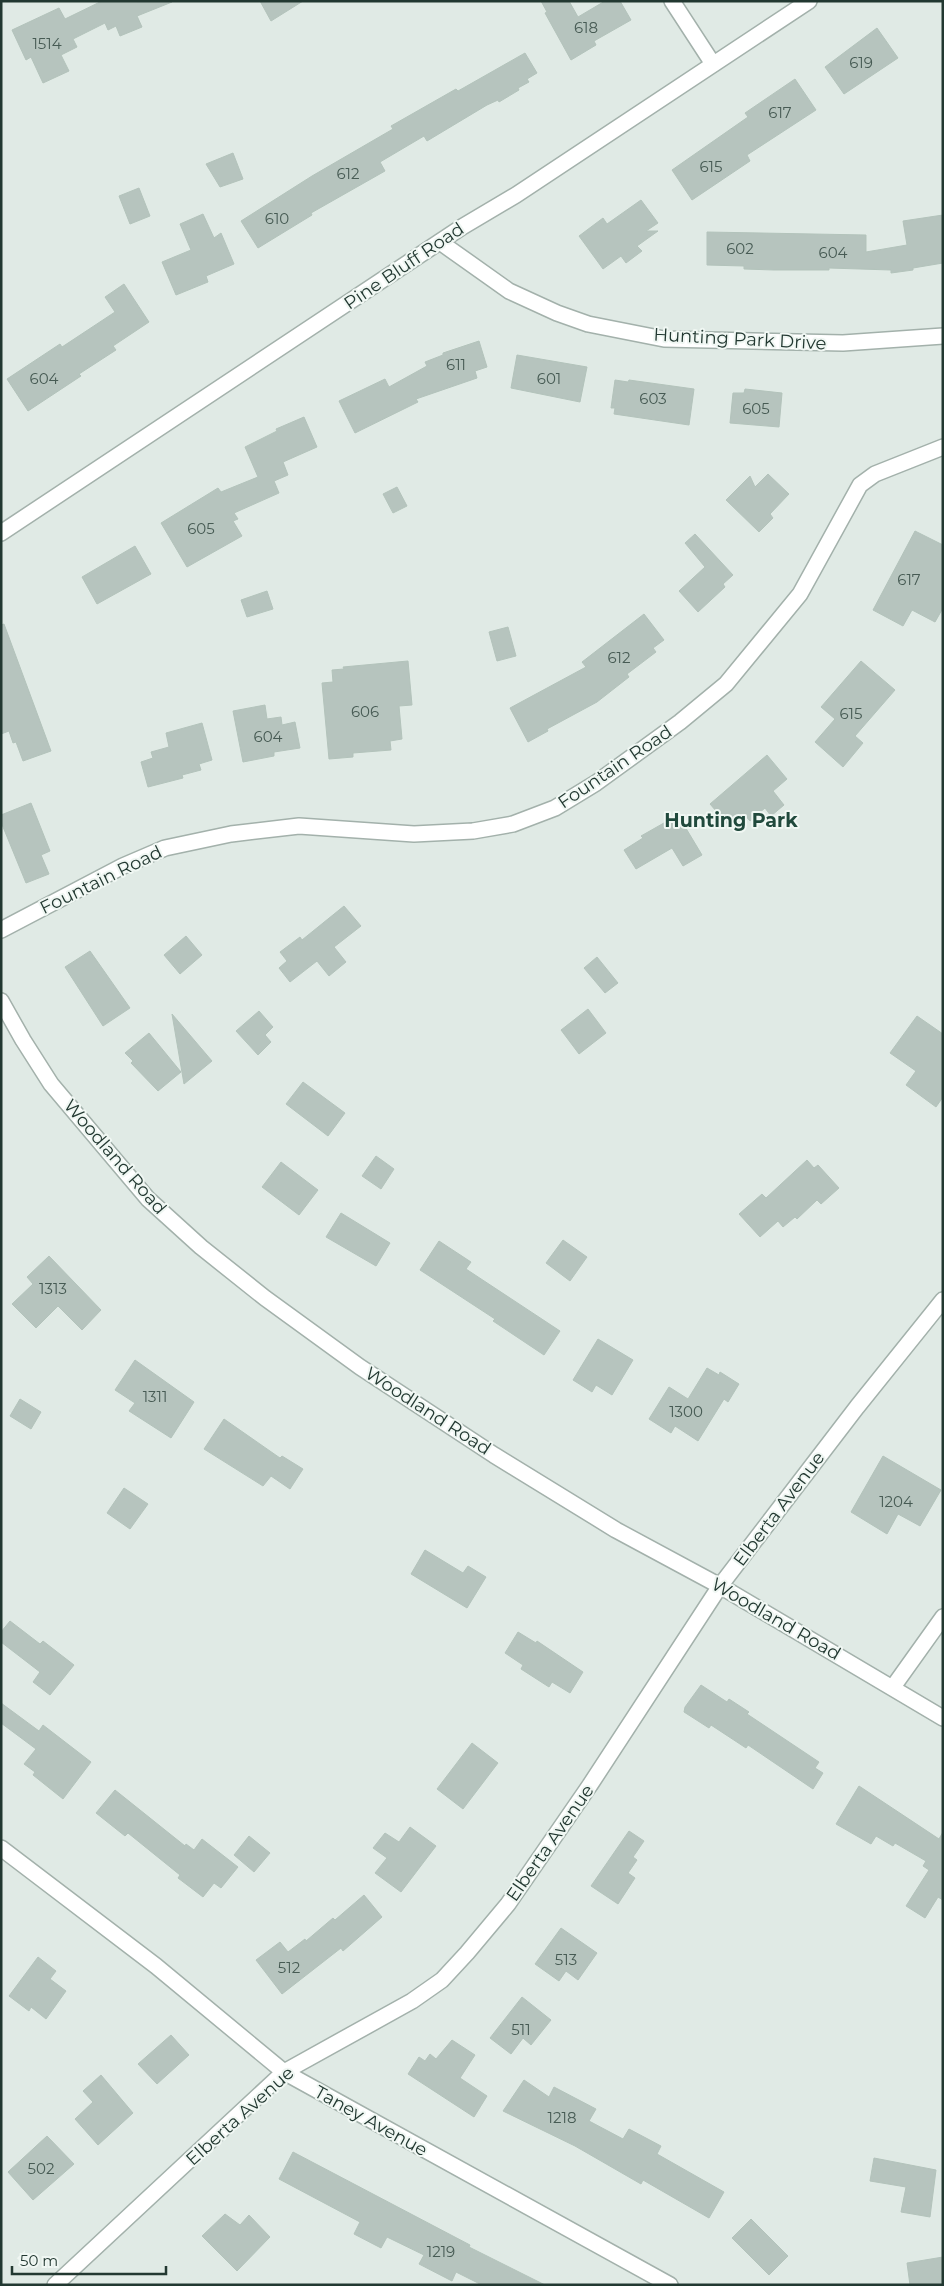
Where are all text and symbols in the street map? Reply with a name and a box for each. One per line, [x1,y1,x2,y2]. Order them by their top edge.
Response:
house number: 618 [574,18,598,37]
house number: 1514 [32,34,62,53]
house number: 619 [849,53,873,72]
house number: 617 [768,103,792,122]
house number: 615 [699,157,723,176]
house number: 612 [336,164,360,183]
house number: 610 [265,209,289,228]
street label: Pine Bluff Road [340,218,468,314]
house number: 602 [726,239,754,258]
house number: 604 [819,243,848,262]
street label: Hunting Park Drive [653,323,827,355]
house number: 611 [446,355,466,374]
house number: 604 [30,369,59,388]
house number: 601 [537,369,561,388]
house number: 603 [639,389,667,408]
house number: 605 [742,399,770,418]
house number: 605 [187,519,215,538]
house number: 617 [897,570,921,589]
house number: 612 [607,648,631,667]
house number: 606 [351,702,379,721]
house number: 615 [839,704,863,723]
street label: Fountain Road [554,721,676,813]
house number: 604 [254,727,283,746]
district label: Hunting Park [664,809,798,832]
street label: Fountain Road [36,841,166,919]
street label: Woodland Road [59,1095,171,1219]
house number: 1313 [39,1279,67,1298]
street label: Woodland Road [361,1362,495,1460]
house number: 1311 [143,1387,167,1406]
house number: 1300 [669,1402,703,1421]
street label: Elberta Avenue [729,1447,829,1571]
house number: 1204 [879,1492,913,1511]
street label: Woodland Road [708,1573,844,1665]
street label: Elberta Avenue [502,1780,599,1906]
house number: 513 [555,1950,577,1969]
house number: 512 [278,1958,300,1977]
house number: 511 [511,2020,531,2039]
street label: Elberta Avenue [181,2062,299,2170]
street label: Taney Avenue [311,2081,431,2161]
house number: 1218 [548,2108,576,2127]
house number: 502 [28,2159,54,2178]
house number: 1219 [427,2242,455,2261]
scale bar [12,2244,166,2276]
text: 50 m [20,2251,58,2270]

